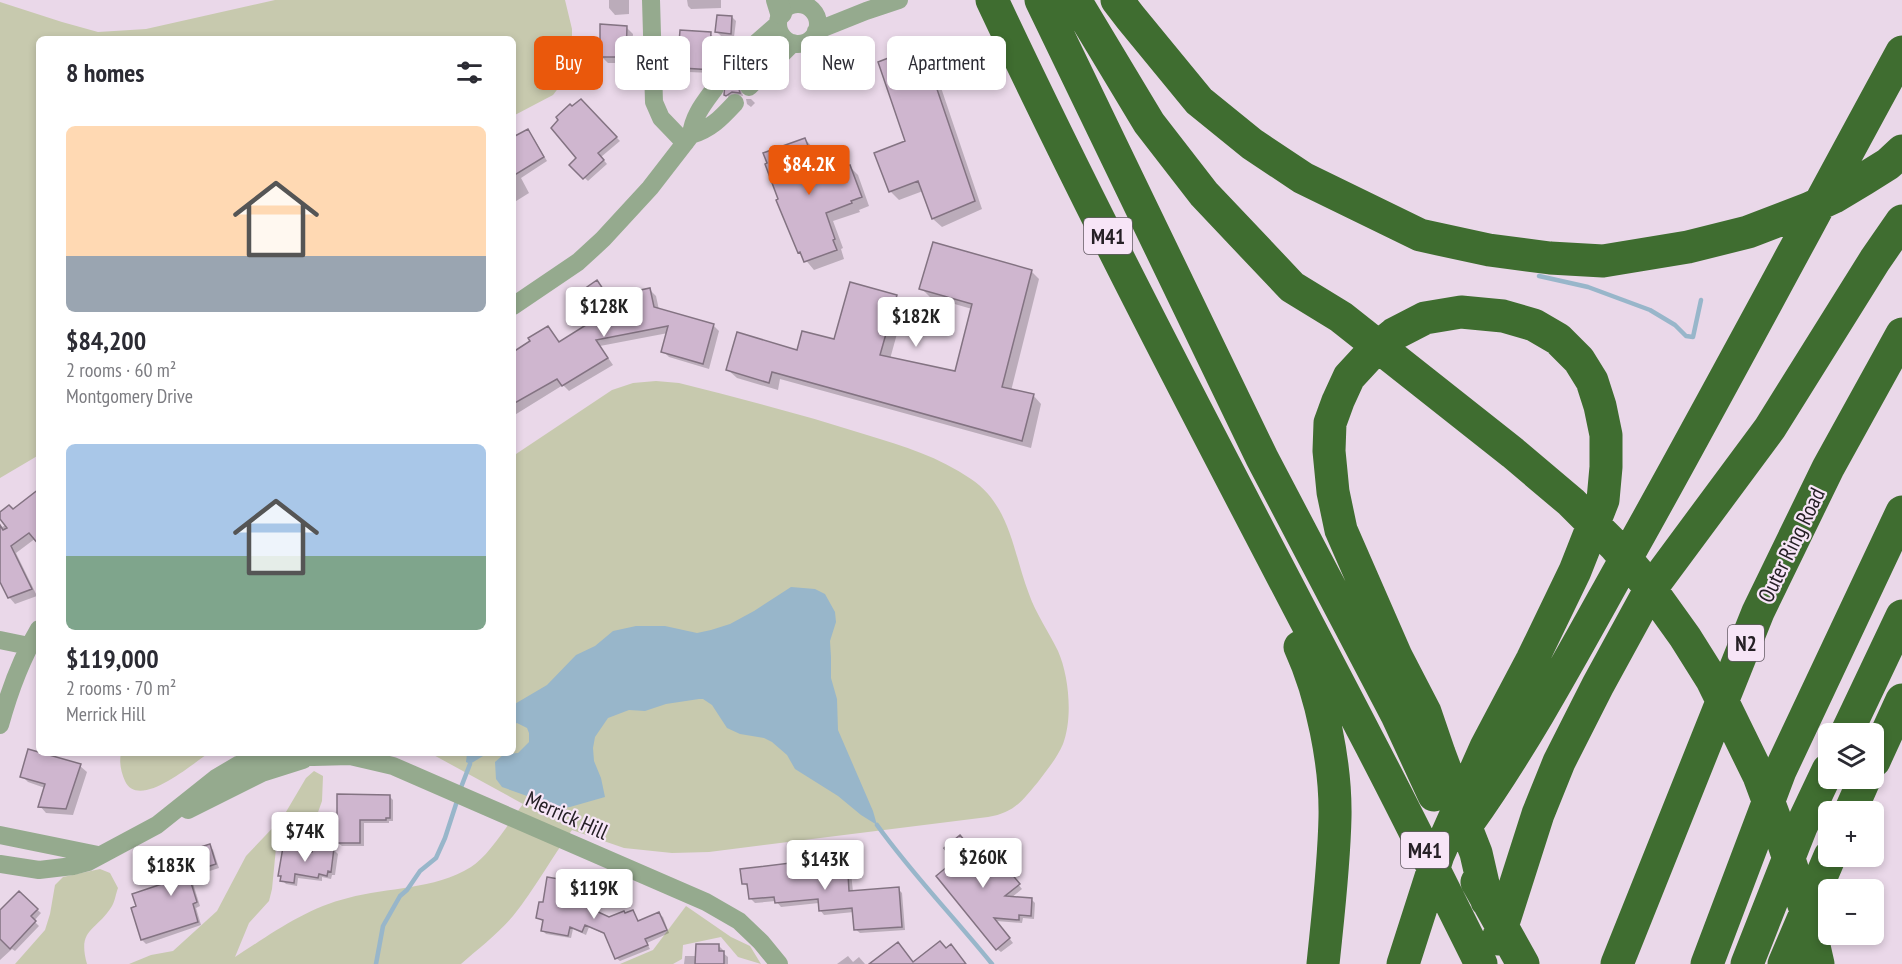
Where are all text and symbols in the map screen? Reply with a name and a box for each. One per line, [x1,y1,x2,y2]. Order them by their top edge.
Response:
chip: Buy [534,36,603,90]
chip: Rent [615,36,690,90]
chip: Filters [702,36,789,90]
chip: New [801,36,875,90]
chip: Apartment [887,36,1006,90]
text: 8 homes [66,56,144,89]
icon: filters [453,56,486,89]
pin: $84.2K [760,145,858,196]
text: $84.2K [783,151,835,177]
icon: home [222,165,330,273]
road number: M41 [1084,218,1132,254]
pin: $128K [562,287,646,338]
text: $128K [580,293,628,319]
pin: $182K [874,297,958,348]
text: $182K [892,303,940,329]
text: $84,200 [66,324,146,357]
text: 2 rooms · 60 m² [66,357,176,383]
text: Montgomery Drive [66,383,193,409]
icon: home [222,483,330,591]
street label: Outer Ring Road [1751,483,1831,607]
road number: N2 [1728,625,1764,661]
text: $119,000 [66,642,159,675]
text: 2 rooms · 70 m² [66,675,176,701]
text: Merrick Hill [66,701,145,727]
map controls [1818,723,1884,945]
button: layers [1818,723,1884,789]
street label: Merrick Hill [521,784,613,846]
button: + [1818,801,1884,867]
pin: $74K [269,812,341,863]
text: $74K [285,818,325,844]
road number: M41 [1401,832,1449,868]
pin: $260K [941,838,1025,889]
pin: $143K [783,840,867,891]
text: $260K [959,844,1007,870]
pin: $183K [129,846,213,897]
text: $143K [801,846,849,872]
text: $183K [147,852,195,878]
pin: $119K [552,869,636,920]
text: $119K [570,875,618,901]
button: − [1818,879,1884,945]

